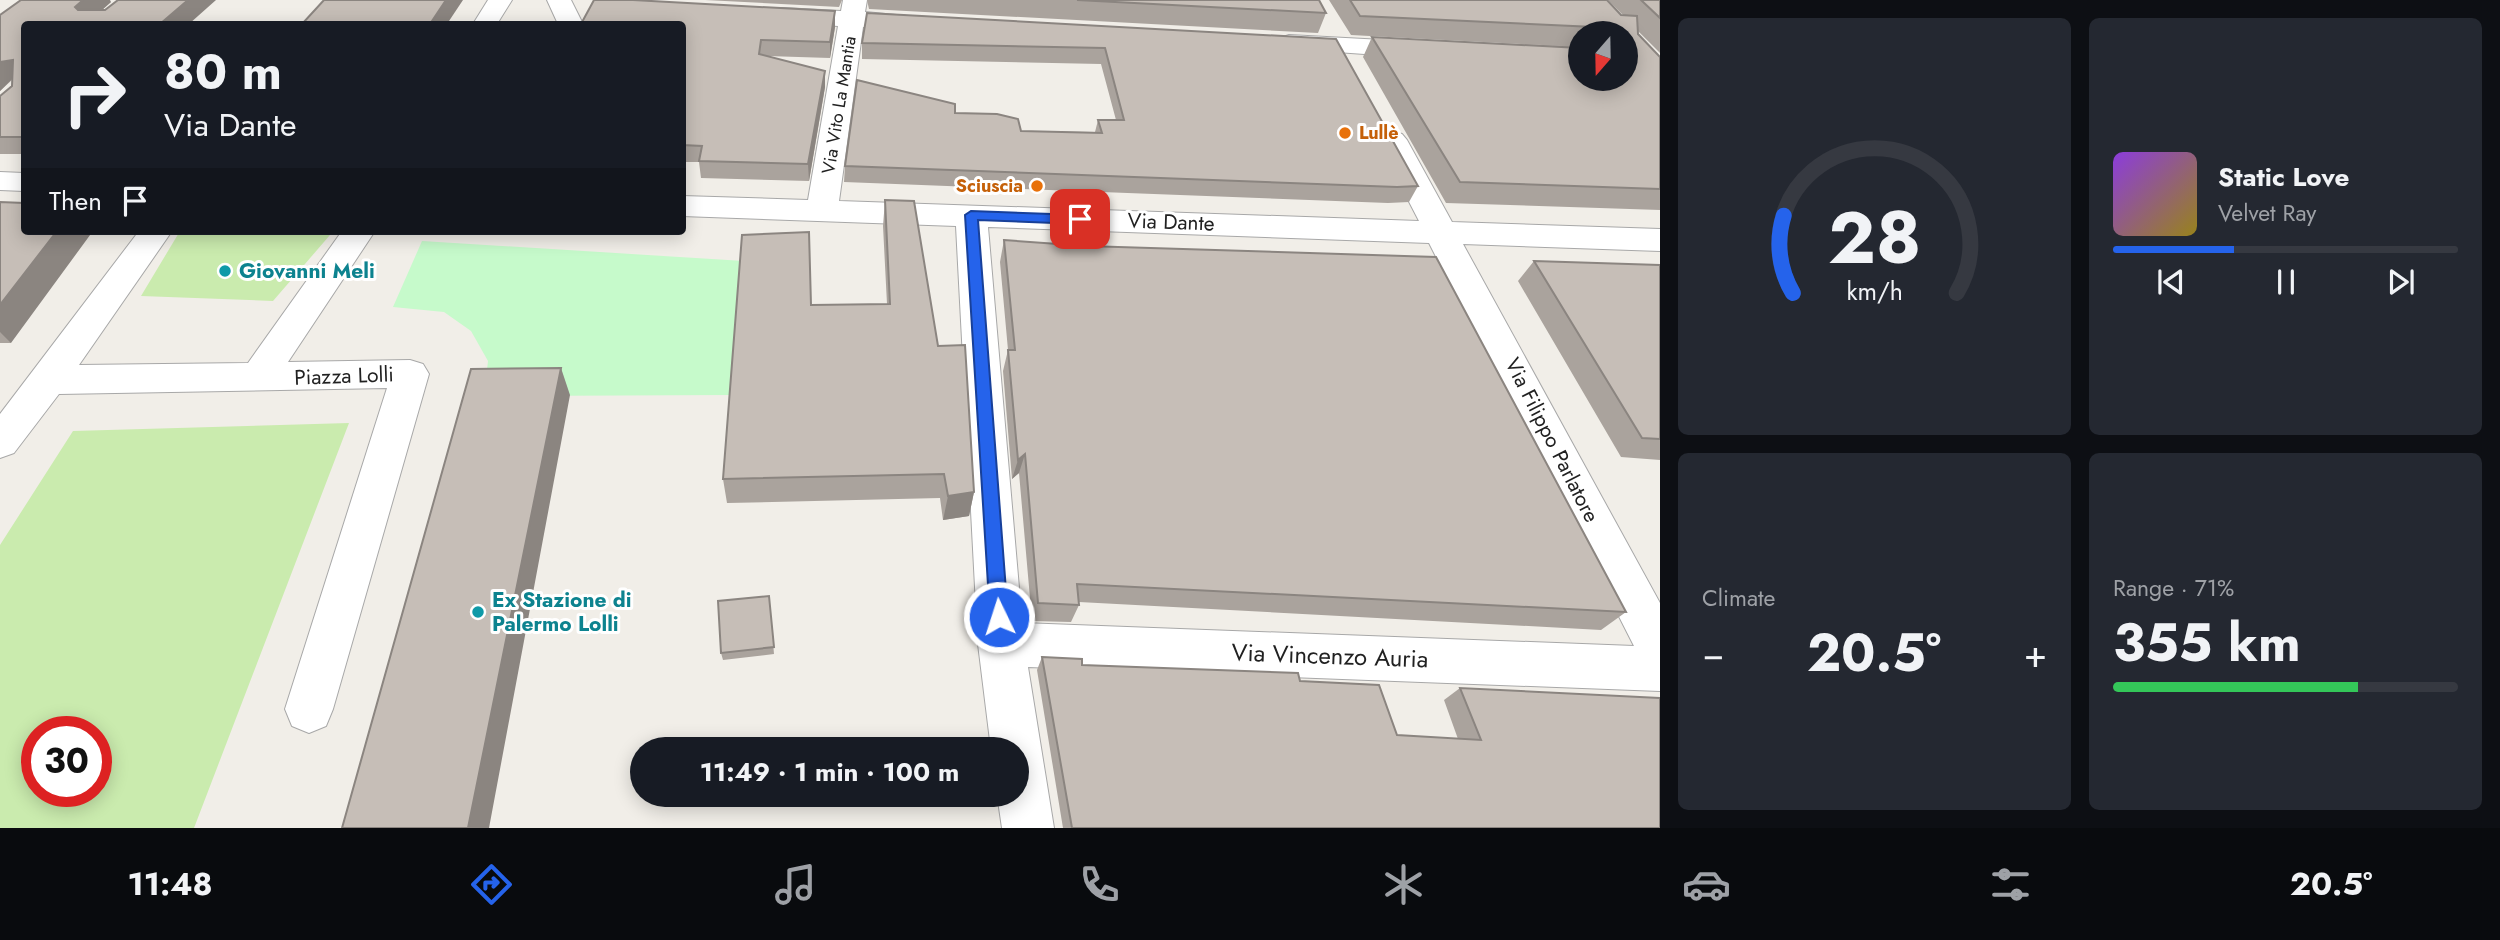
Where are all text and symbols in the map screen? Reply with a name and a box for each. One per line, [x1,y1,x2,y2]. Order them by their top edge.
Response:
north arrow [1568,21,1638,91]
map controls [1568,21,1638,91]
street label: Via Vito La Mantia [815,34,863,176]
text: 80 m [164,37,282,107]
icon: right [49,49,140,140]
text: Via Dante [164,102,297,148]
place label: Lullè [1359,120,1399,146]
marker: Lullè [1337,125,1353,141]
text: Static Love [2218,158,2350,196]
place label: Sciuscia [956,173,1023,199]
marker: Sciuscia [1029,178,1045,194]
text: Then [49,182,102,220]
icon: arrive [116,182,154,220]
text: 28 [1828,185,1921,290]
pin [1050,189,1110,249]
text: Velvet Ray [2218,196,2316,230]
icon: arrive [1061,200,1099,238]
street label: Via Dante [1127,205,1215,239]
place label: Giovanni Meli [239,256,375,286]
marker: Giovanni Meli [217,263,233,279]
icon: previous [2152,263,2190,301]
icon: pause [2267,263,2305,301]
icon: next [2382,263,2420,301]
text: km/h [1846,273,1903,309]
street label: Via Filippo Parlatore [1498,353,1607,528]
street label: Piazza Lolli [294,359,394,393]
text: Range · 71% [2113,571,2234,605]
position arrow [962,580,1036,654]
text: Climate [1702,581,1775,615]
place label: Ex Stazione di Palermo Lolli [492,585,632,639]
marker: Ex Stazione di Palermo Lolli [470,604,486,620]
text: 355 km [2113,605,2301,681]
text: 20.5° [1807,615,1941,691]
text: − [1702,626,1724,681]
text: + [2024,626,2047,681]
street label: Via Vincenzo Auria [1231,635,1429,676]
speed limit sign: 30 [21,716,112,807]
text: 11:49 · 1 min · 100 m [700,753,959,791]
icon: directions [467,860,516,909]
icon: music [771,860,820,909]
icon: phone [1075,860,1124,909]
icon: climate [1379,860,1428,909]
icon: car [1682,860,1731,909]
icon: filters [1986,860,2035,909]
text: 11:48 [127,861,213,907]
text: 20.5° [2290,861,2373,907]

